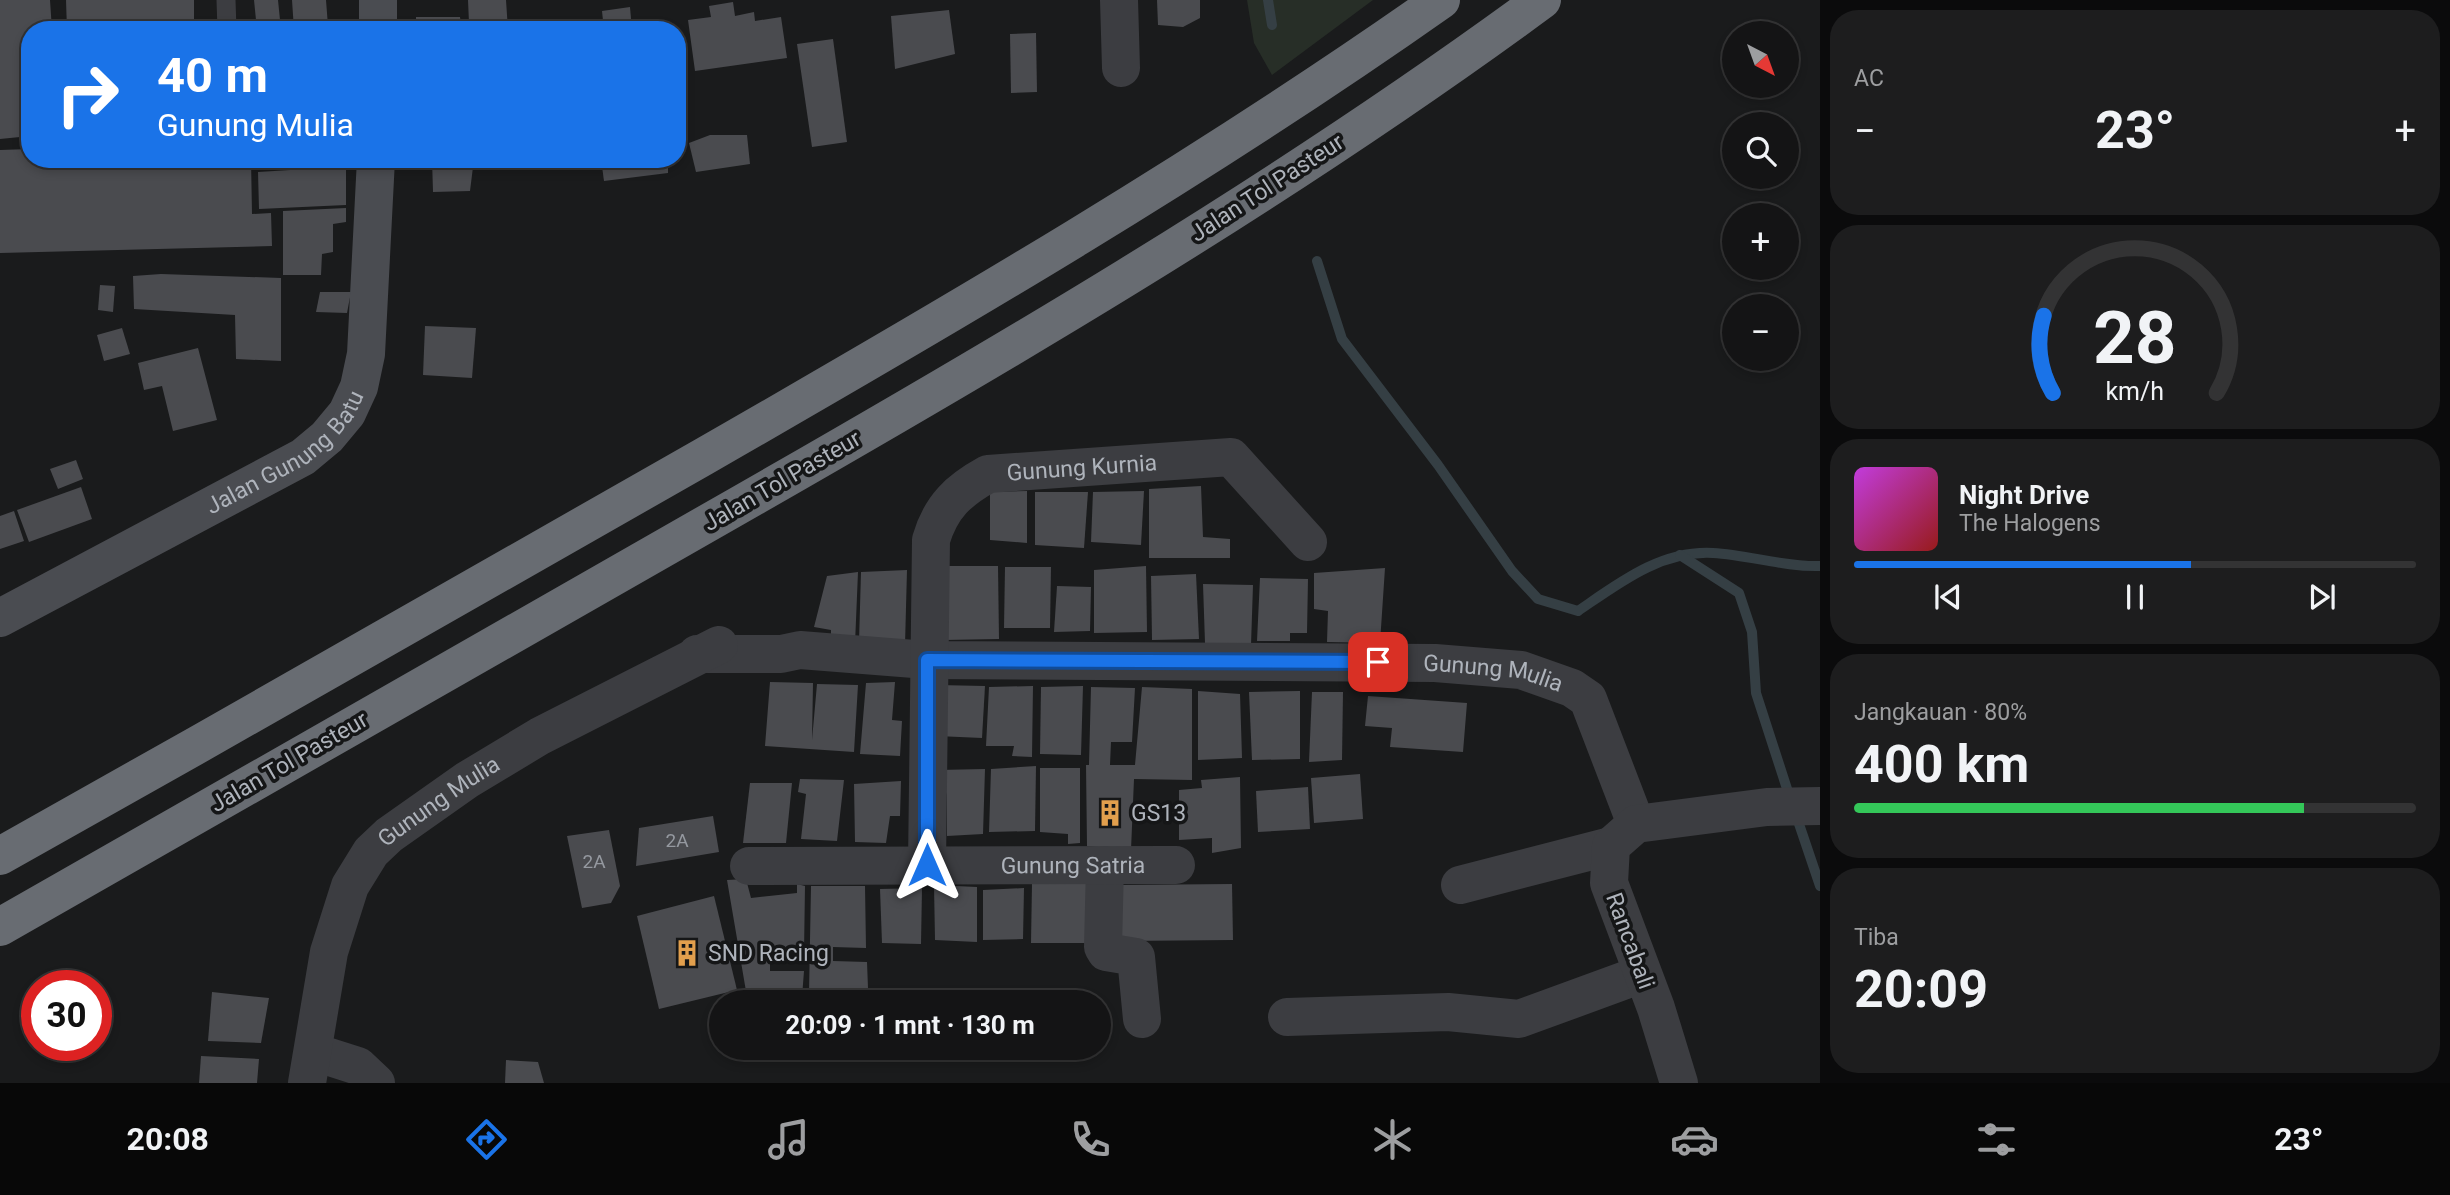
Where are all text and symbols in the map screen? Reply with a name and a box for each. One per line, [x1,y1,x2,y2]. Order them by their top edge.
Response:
north arrow [1722,21,1799,98]
map controls [1722,21,1799,371]
text: 40 m [157,47,268,104]
icon: right [42,49,133,140]
text: AC [1854,65,1884,92]
text: 23° [2095,100,2175,161]
text: Gunung Mulia [157,106,354,144]
text: − [1854,109,1876,153]
text: + [2394,109,2416,153]
button: search [1722,112,1799,189]
street label: Jalan Tol Pasteur [1185,128,1349,248]
button: + [1722,203,1799,280]
button: − [1722,294,1799,371]
text: 28 [2093,295,2177,381]
text: km/h [2106,377,2164,406]
street label: Jalan Gunung Batu [201,386,369,520]
street label: Jalan Tol Pasteur [698,425,866,537]
street label: Gunung Kurnia [1006,449,1158,486]
text: Night Drive [1959,480,2089,510]
text: The Halogens [1959,510,2101,537]
icon: previous [1929,578,1967,616]
icon: pause [2116,578,2154,616]
icon: next [2303,578,2341,616]
pin [1348,632,1408,692]
icon: arrive [1359,643,1397,681]
street label: Gunung Mulia [1423,649,1567,697]
text: Jangkauan · 80% [1854,699,2027,726]
street label: Jalan Tol Pasteur [205,706,373,818]
text: 400 km [1854,734,2029,795]
street label: Gunung Mulia [372,750,504,852]
building icon: GS13 [1095,798,1125,828]
place label: GS13 [1131,800,1186,827]
position arrow [890,828,964,902]
house number: 2A [665,829,689,852]
house number: 2A [582,850,606,873]
street label: Gunung Satria [1001,852,1145,879]
street label: Rancabali [1600,889,1660,993]
text: Tiba [1854,924,1899,951]
building icon: SND Racing [672,938,702,968]
place label: SND Racing [708,940,829,967]
text: 20:09 [1854,959,1988,1020]
speed limit sign: 30 [21,970,112,1061]
text: 20:09 · 1 mnt · 130 m [785,1010,1035,1040]
icon: directions [462,1115,511,1164]
icon: music [764,1115,813,1164]
icon: phone [1066,1115,1115,1164]
icon: climate [1368,1115,1417,1164]
icon: car [1670,1115,1719,1164]
icon: filters [1972,1115,2021,1164]
text: 20:08 [127,1120,209,1158]
text: 23° [2274,1120,2323,1158]

